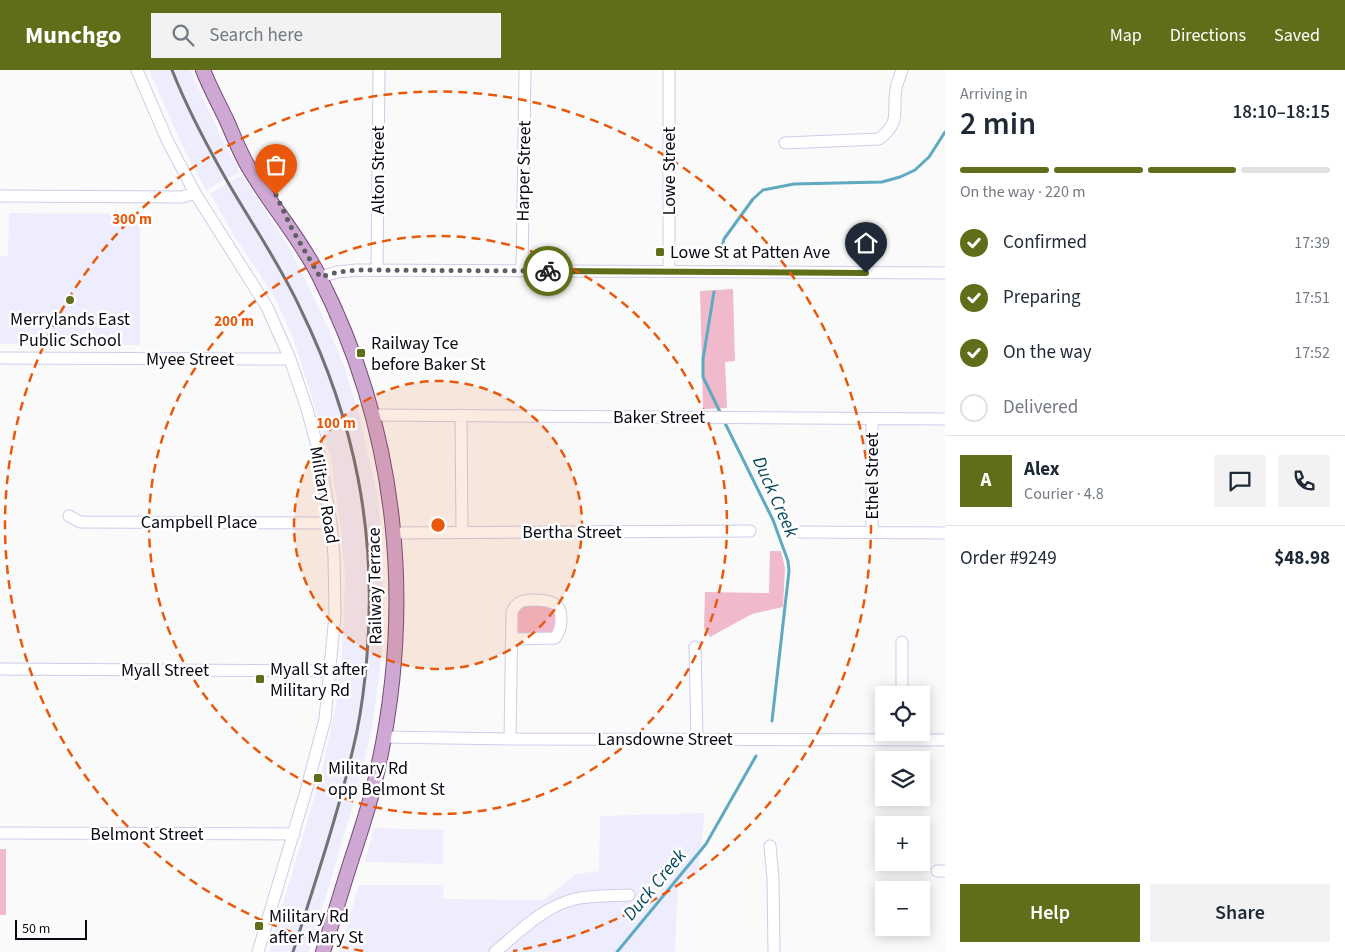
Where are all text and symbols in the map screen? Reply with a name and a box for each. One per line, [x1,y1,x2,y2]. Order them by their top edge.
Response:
search box [151,13,501,58]
text: Munchgo [25,18,121,53]
icon: search [169,21,197,49]
text: Search here [209,22,303,49]
text: Map [1110,23,1142,48]
text: Directions [1170,23,1246,48]
text: Saved [1274,23,1320,48]
text: Arriving in [960,83,1028,105]
text: 18:10–18:15 [1232,99,1330,126]
text: 2 min [960,101,1036,147]
street label: Harper Street [511,120,537,222]
street label: Alton Street [366,126,391,214]
street label: Lowe Street [657,127,682,215]
pin [255,144,297,195]
icon: bag [262,151,290,179]
text: On the way · 220 m [960,181,1085,203]
text: 300 m [112,209,152,230]
pin [845,222,887,273]
icon: home [852,229,880,257]
icon: check [960,229,988,257]
text: Confirmed [1003,229,1087,256]
text: 17:39 [1294,232,1330,254]
place label: Lowe St at Patten Ave [670,240,830,265]
courier [523,246,573,296]
marker: Lowe St at Patten Ave [654,246,666,258]
icon: bike [534,257,562,285]
icon: check [960,284,988,312]
text: Preparing [1003,284,1081,311]
text: 17:51 [1294,287,1330,309]
marker: Merrylands East Public School [64,294,76,306]
place label: Merrylands East Public School [10,307,130,353]
text: 200 m [214,311,254,332]
place label: Railway Tce before Baker St [371,331,486,377]
icon: check [960,339,988,367]
text: On the way [1003,339,1092,366]
text: 17:52 [1294,342,1330,364]
street label: Myee Street [146,347,234,372]
marker: Railway Tce before Baker St [355,347,367,359]
text: Delivered [1003,394,1078,421]
street label: Baker Street [613,405,705,430]
text: 100 m [316,413,356,434]
street label: Ethel Street [860,432,885,520]
street label: Military Road [303,444,345,546]
water label: Duck Creek [745,452,805,543]
button: chat [1214,455,1266,507]
button: phone [1278,455,1330,507]
text: Alex [1024,456,1060,483]
text: A [981,467,991,494]
text: Courier · 4.8 [1024,483,1104,505]
street label: Campbell Place [141,510,257,535]
centre of rings [429,516,447,534]
street label: Bertha Street [522,520,622,545]
street label: Railway Terrace [361,527,389,645]
text: Order #9249 [960,545,1057,572]
text: $48.98 [1274,545,1330,572]
place label: Myall St after Military Rd [270,657,367,703]
street label: Myall Street [121,658,209,683]
marker: Myall St after Military Rd [254,673,266,685]
map controls [875,686,930,936]
button: locate [875,686,930,741]
street label: Lansdowne Street [597,727,733,752]
button: layers [875,751,930,806]
place label: Military Rd opp Belmont St [328,756,445,802]
marker: Military Rd opp Belmont St [312,772,324,784]
button: + [875,816,930,871]
street label: Belmont Street [90,822,204,847]
water label: Duck Creek [617,843,694,927]
button: − [875,881,930,936]
button: Help [960,884,1140,942]
button: Share [1150,884,1330,942]
place label: Military Rd after Mary St [269,904,363,950]
scale bar [15,917,88,940]
text: 50 m [22,919,50,939]
marker: Military Rd after Mary St [253,920,265,932]

